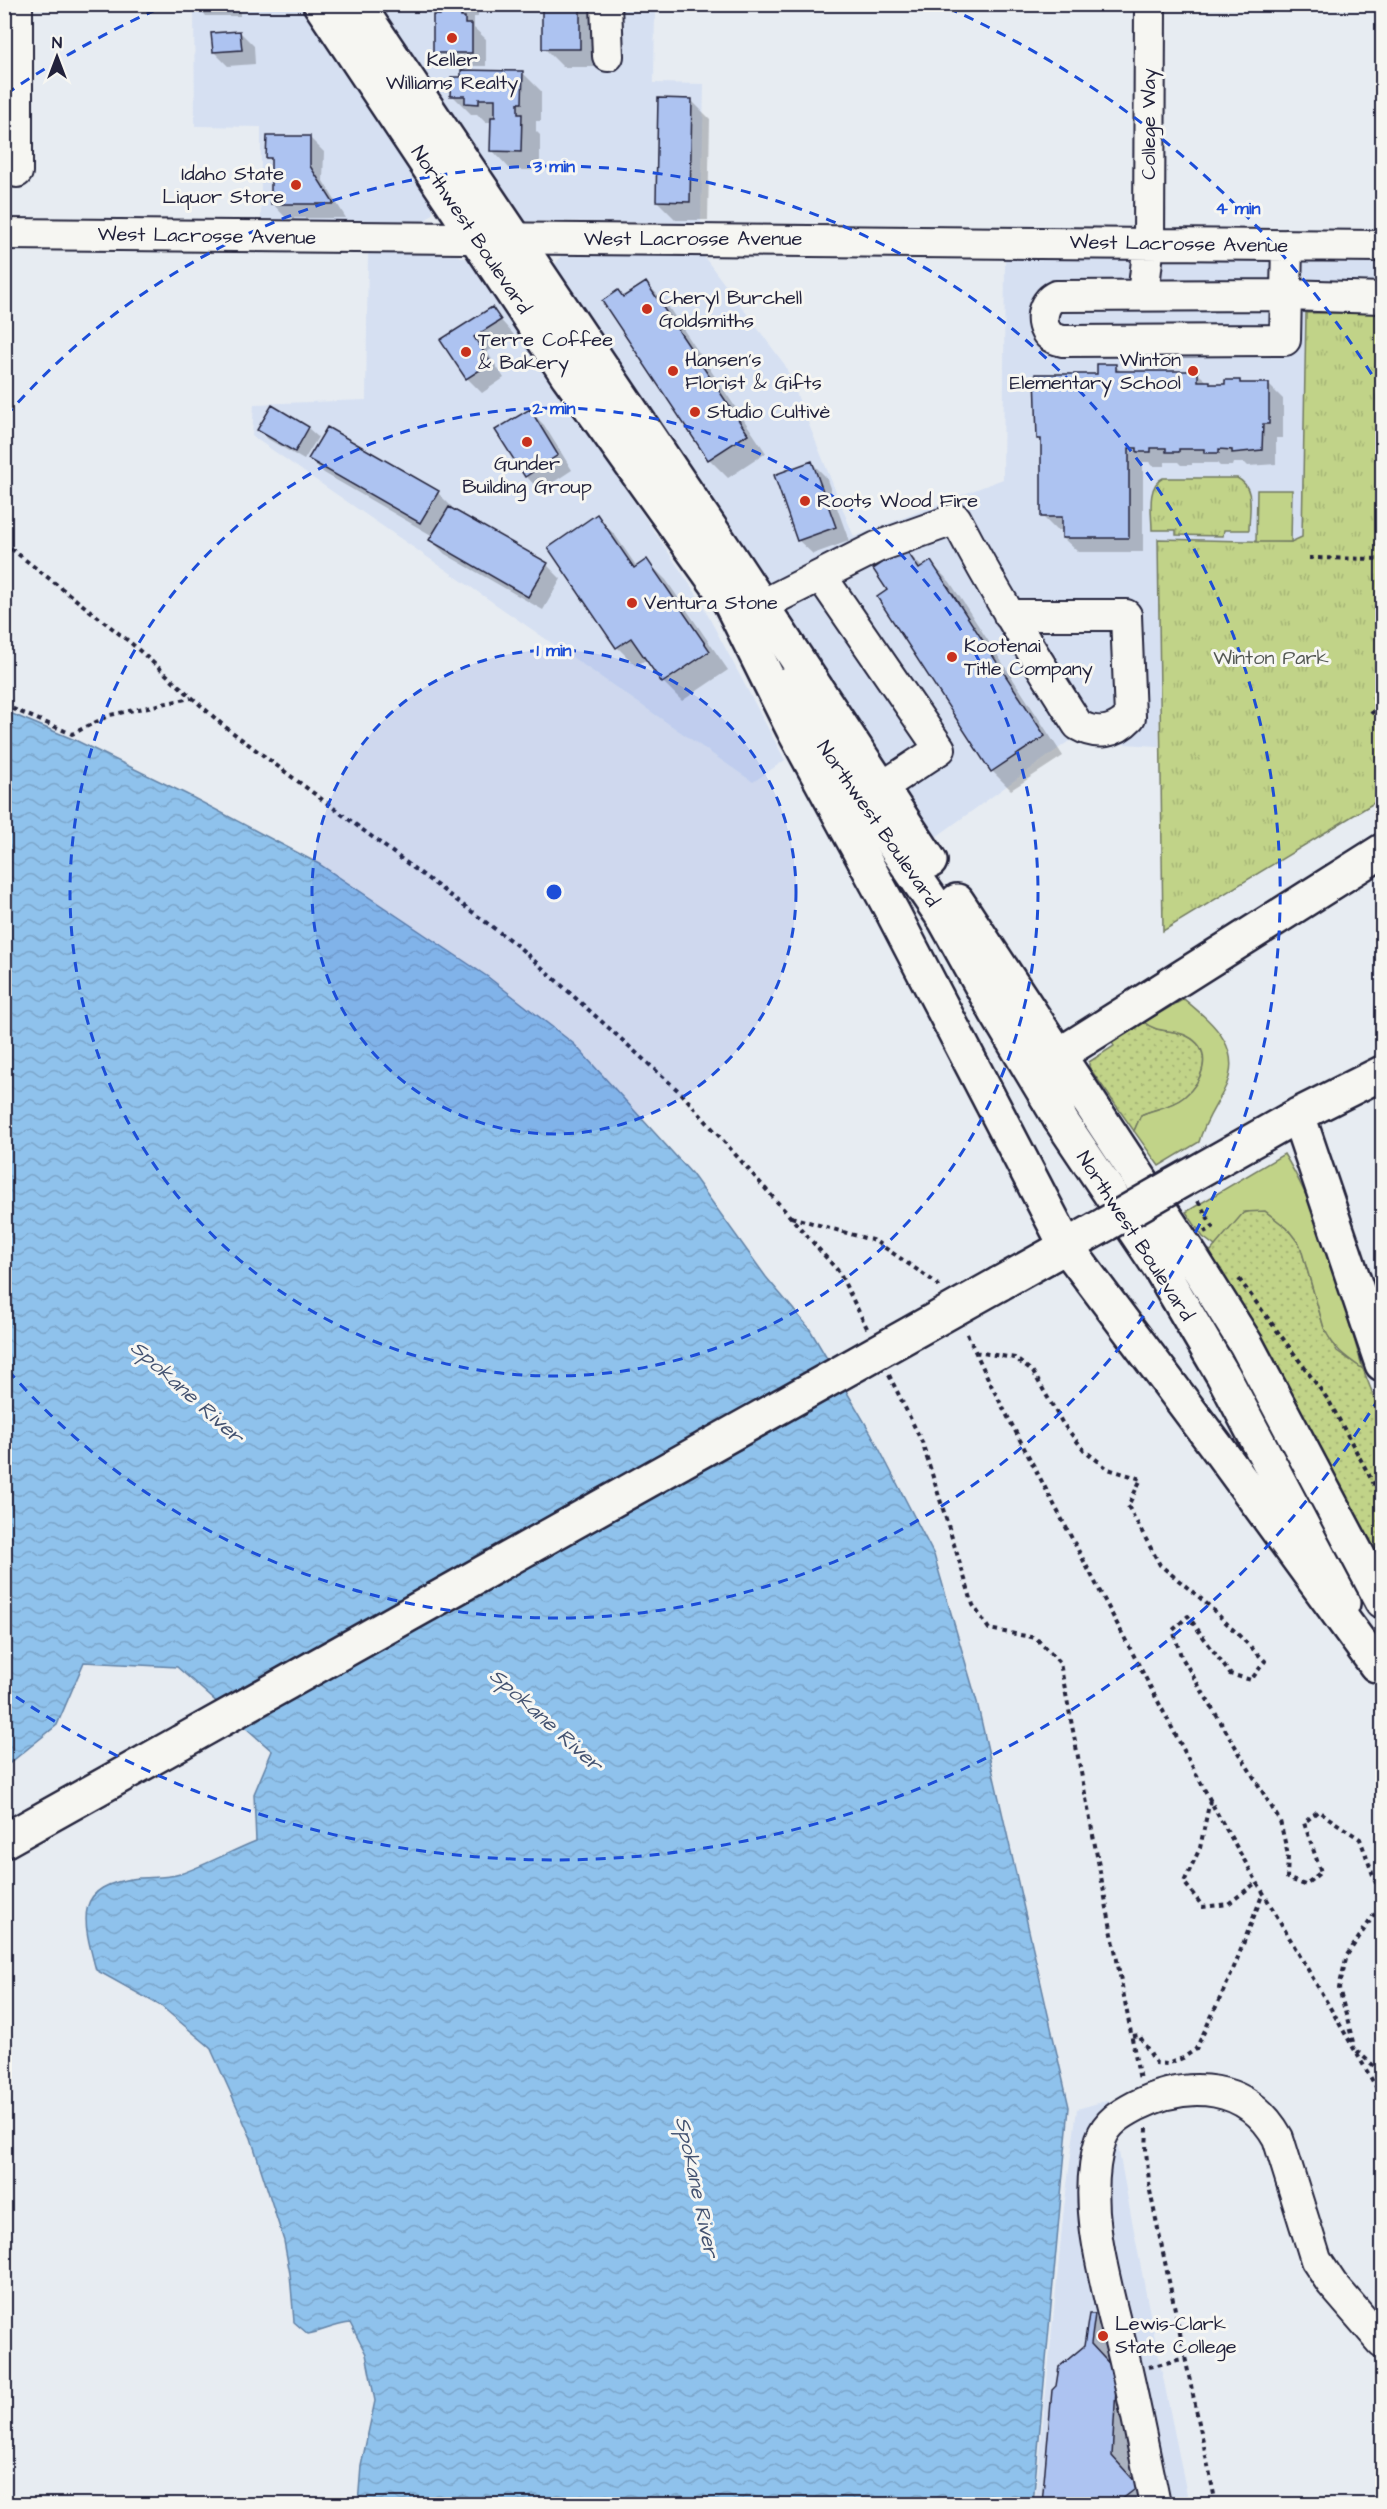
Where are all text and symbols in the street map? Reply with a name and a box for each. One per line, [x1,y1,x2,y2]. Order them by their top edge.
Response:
north arrow [27,27,87,87]
marker: Keller Williams Realty [445,31,459,45]
text: N [52,32,62,54]
place label: Keller Williams Realty [386,46,518,98]
street label: College Way [1135,68,1164,180]
street label: Northwest Boulevard [404,140,538,320]
text: 3 min [532,154,575,179]
place label: Idaho State Liquor Store [162,160,284,211]
marker: Idaho State Liquor Store [289,178,303,192]
text: 4 min [1215,196,1261,221]
street label: West Lacrosse Avenue [97,220,317,252]
street label: West Lacrosse Avenue [584,225,802,253]
street label: West Lacrosse Avenue [1069,228,1289,260]
place label: Cheryl Burchell Goldsmiths [659,284,802,335]
marker: Cheryl Burchell Goldsmiths [640,302,654,316]
place label: Terre Coffee & Bakery [478,326,613,378]
marker: Terre Coffee & Bakery [459,345,473,359]
place label: Hansen's Florist & Gifts [685,346,822,397]
place label: Winton Elementary School [1009,346,1181,398]
marker: Hansen's Florist & Gifts [666,364,680,378]
marker: Winton Elementary School [1186,364,1200,378]
text: 2 min [531,396,576,421]
place label: Studio Cultivè [707,398,831,426]
marker: Studio Cultivè [688,405,702,419]
marker: Gunder Building Group [520,435,534,449]
place label: Gunder Building Group [462,450,592,502]
place label: Roots Wood Fire [817,487,978,515]
marker: Roots Wood Fire [798,494,812,508]
place label: Ventura Stone [644,589,778,617]
marker: Ventura Stone [625,596,639,610]
place label: Kootenai Title Company [964,632,1093,684]
text: 1 min [536,638,572,663]
park label: Winton Park [1213,644,1329,672]
marker: Kootenai Title Company [945,650,959,664]
street label: Northwest Boulevard [810,735,946,913]
centre of rings [544,882,564,902]
street label: Northwest Boulevard [1070,1146,1200,1326]
water label: Spokane River [124,1333,252,1452]
water label: Spokane River [483,1661,611,1780]
water label: Spokane River [668,2114,727,2262]
place label: Lewis-Clark State College [1115,2310,1237,2362]
marker: Lewis-Clark State College [1096,2329,1110,2343]

